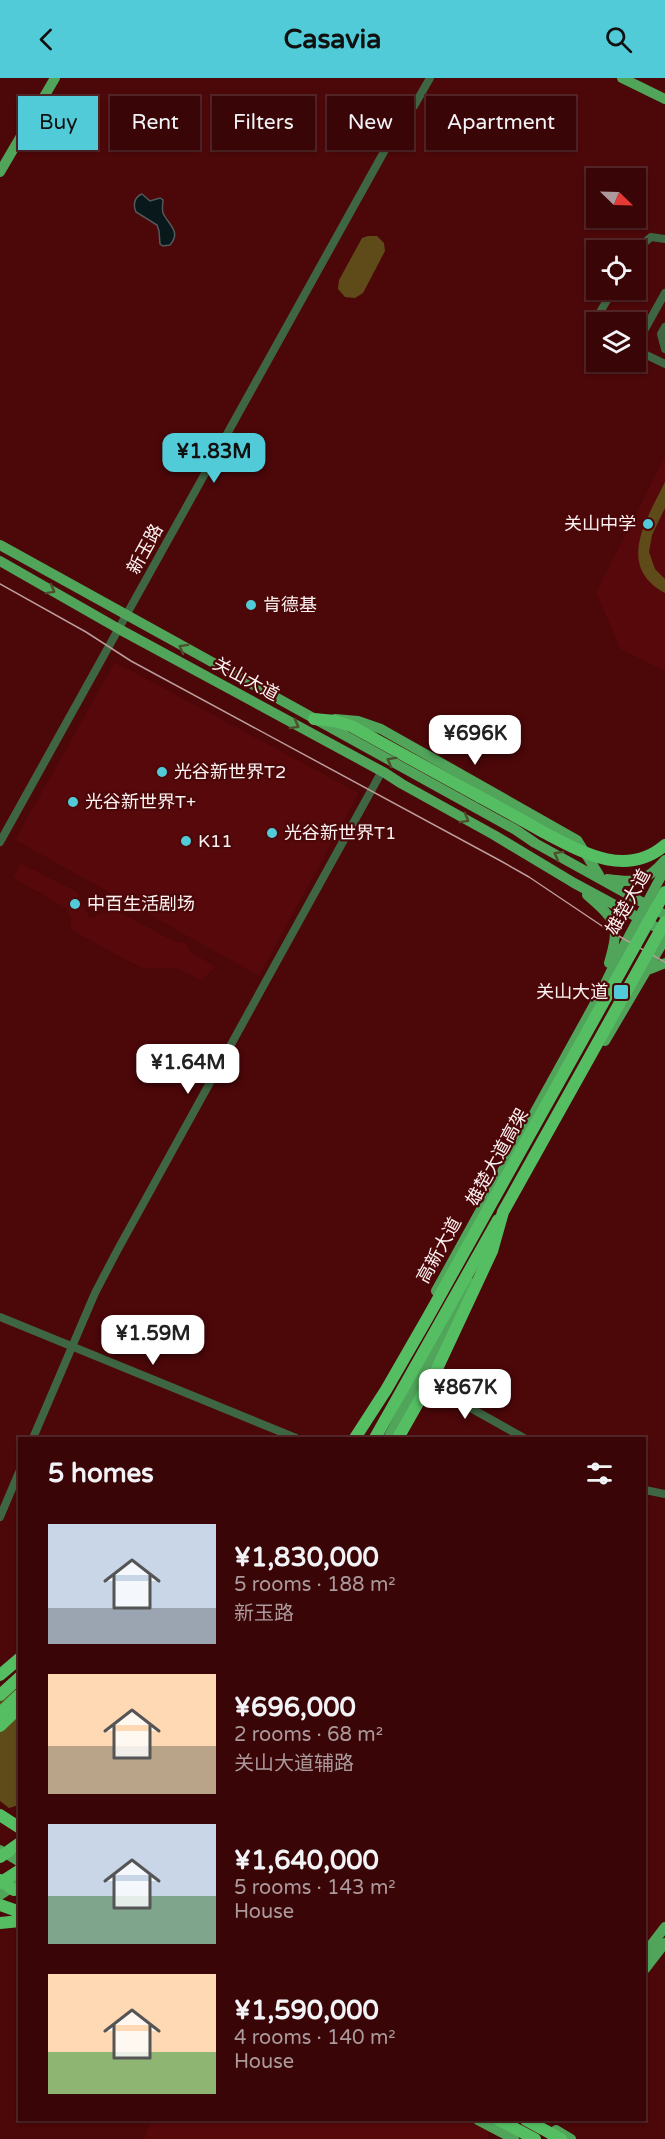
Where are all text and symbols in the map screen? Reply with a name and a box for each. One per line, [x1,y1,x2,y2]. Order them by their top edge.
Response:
icon: back [30,23,63,56]
text: Casavia [283,23,382,56]
icon: search [602,23,635,56]
chip: Buy [18,96,98,150]
chip: Rent [110,96,200,150]
chip: Filters [212,96,315,150]
chip: New [327,96,414,150]
chip: Apartment [426,96,576,150]
north arrow [586,168,646,228]
map controls [586,168,646,372]
button: locate [586,240,646,300]
button: layers [586,312,646,372]
pin: ¥1.83M [165,433,263,484]
text: ¥1.83M [176,440,252,464]
place label: 关山中学 [564,513,636,535]
marker: 关山中学 [641,517,655,531]
street label: 新玉路 [122,520,168,578]
one-way arrow [45,583,55,594]
place label: 肯德基 [263,594,317,616]
marker: 肯德基 [244,598,258,612]
one-way arrow [179,644,189,655]
street label: 关山大道 [209,652,283,706]
pin: ¥696K [433,715,517,766]
one-way arrow [289,718,299,729]
text: ¥696K [443,722,507,746]
one-way arrow [387,757,397,768]
place label: 光谷新世界T2 [174,761,286,783]
marker: 光谷新世界T2 [155,765,169,779]
place label: 光谷新世界T+ [85,791,196,813]
marker: 光谷新世界T+ [66,795,80,809]
one-way arrow [459,812,470,824]
place label: 光谷新世界T1 [284,822,396,844]
marker: 光谷新世界T1 [265,826,279,840]
place label: K11 [198,830,233,852]
marker: K11 [179,834,193,848]
one-way arrow [554,851,564,862]
street label: 雄楚大道 [601,865,655,939]
place label: 中百生活剧场 [87,893,195,915]
marker: 中百生活剧场 [68,897,82,911]
place label: 关山大道 [536,981,608,1003]
marker: 关山大道 [612,983,630,1001]
pin: ¥1.64M [139,1044,237,1095]
text: ¥1.64M [150,1051,226,1075]
street label: 雄楚大道高架 [461,1104,533,1210]
street label: 高新大道 [412,1213,466,1287]
pin: ¥1.59M [104,1315,202,1366]
text: ¥1.59M [115,1322,191,1346]
pin: ¥867K [423,1369,507,1420]
text: ¥867K [433,1376,497,1400]
icon: filters [583,1457,616,1490]
text: 5 homes [48,1458,154,1489]
text: ¥1,830,000 [234,1542,379,1573]
icon: home [96,1548,168,1620]
text: 5 rooms · 188 m² [234,1573,396,1597]
text: 新玉路 [234,1602,294,1626]
text: ¥696,000 [234,1692,356,1723]
icon: home [96,1698,168,1770]
text: 2 rooms · 68 m² [234,1723,383,1747]
text: 关山大道辅路 [234,1752,354,1776]
text: ¥1,640,000 [234,1845,379,1876]
icon: home [96,1848,168,1920]
text: 5 rooms · 143 m² [234,1876,396,1900]
text: House [234,1900,294,1924]
text: ¥1,590,000 [234,1995,379,2026]
icon: home [96,1998,168,2070]
text: 4 rooms · 140 m² [234,2026,396,2050]
text: House [234,2050,294,2074]

